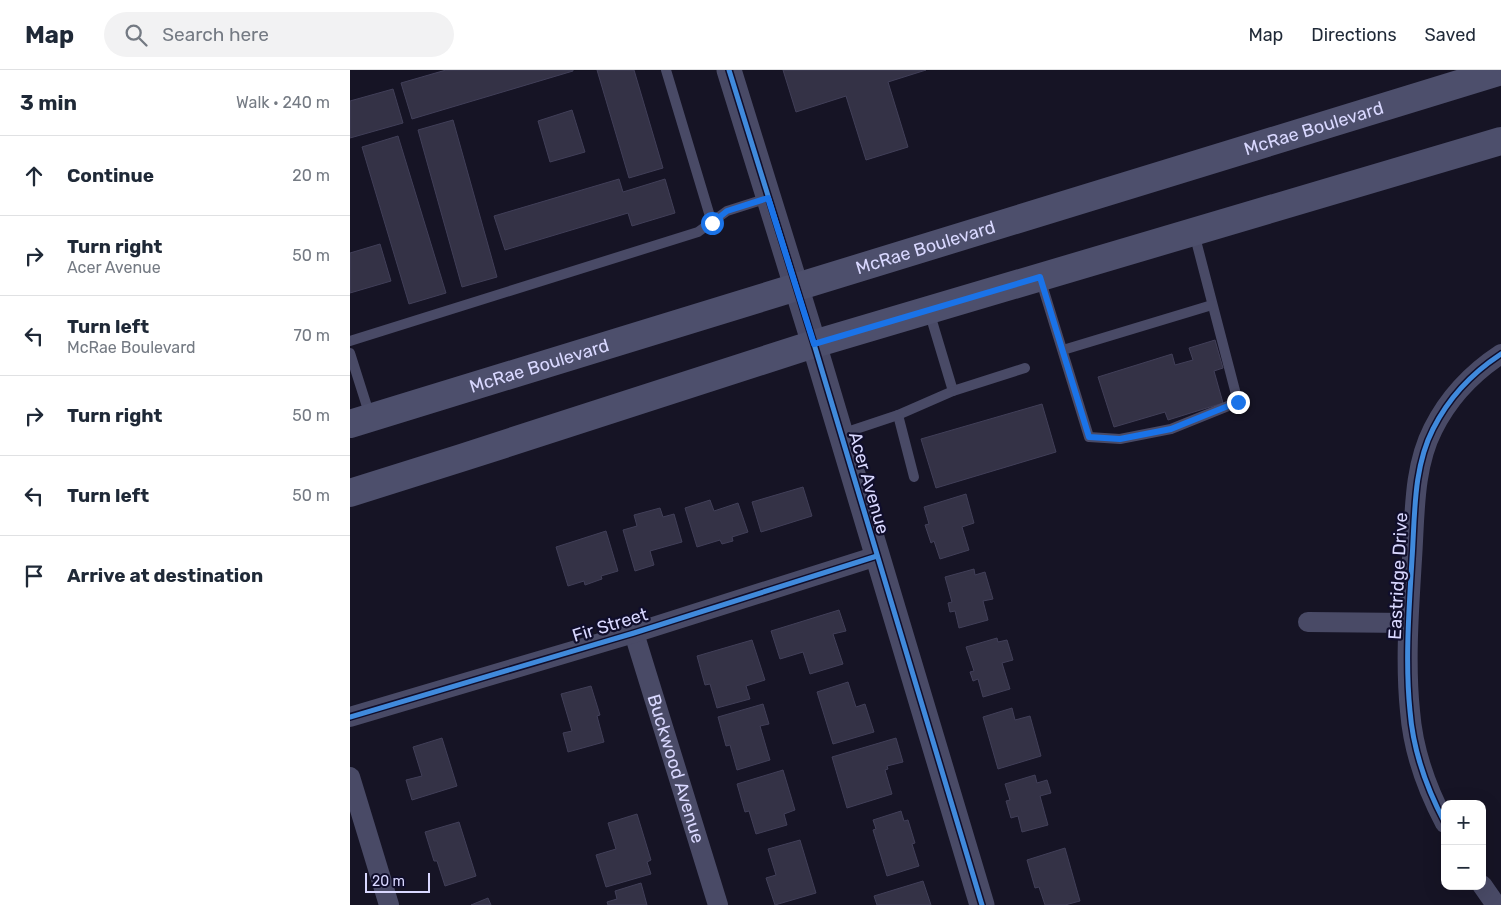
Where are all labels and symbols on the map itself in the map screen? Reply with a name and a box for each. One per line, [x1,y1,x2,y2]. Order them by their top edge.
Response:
street label: McRae Boulevard [1241,97,1386,160]
route start [701,212,724,235]
street label: McRae Boulevard [853,216,998,279]
street label: McRae Boulevard [467,334,612,398]
route end [1227,391,1250,414]
street label: Acer Avenue [844,429,894,537]
street label: Eastridge Drive [1384,512,1412,640]
street label: Fir Street [570,603,650,647]
street label: Buckwood Avenue [643,691,709,846]
scale bar [365,870,430,893]

